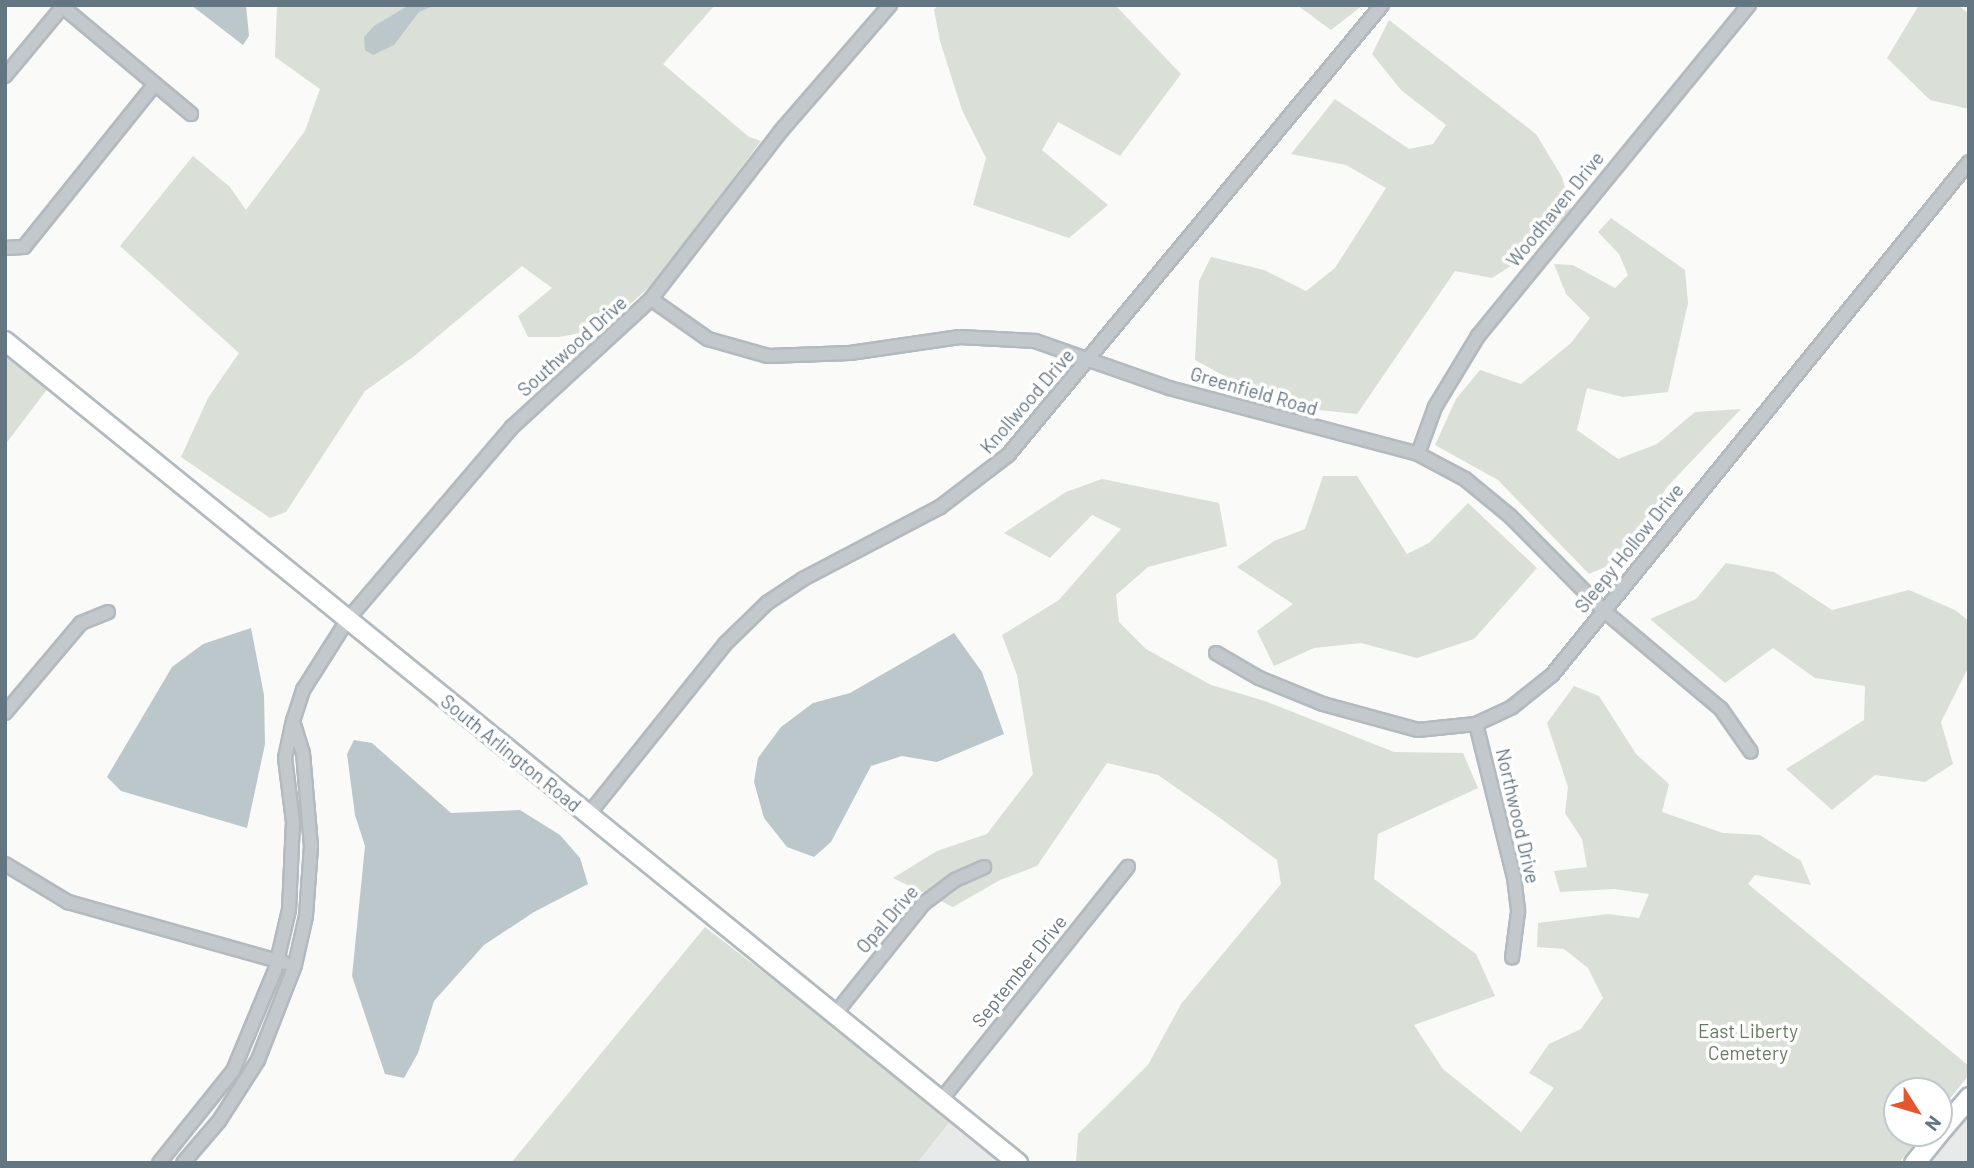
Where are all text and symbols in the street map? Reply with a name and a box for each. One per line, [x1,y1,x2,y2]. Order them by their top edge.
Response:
street label: Woodhaven Drive [1501,147,1609,271]
street label: Southwood Drive [513,291,631,401]
street label: Knollwood Drive [975,344,1079,458]
street label: Greenfield Road [1188,362,1320,420]
street label: Sleepy Hollow Drive [1570,479,1688,617]
street label: South Arlington Road [436,689,586,817]
street label: Northwood Drive [1491,746,1545,886]
street label: Opal Drive [851,880,923,958]
street label: September Drive [967,910,1071,1032]
park label: East Liberty Cemetery [1698,1020,1798,1064]
north arrow [1883,1077,1953,1147]
text: N [1921,1112,1947,1136]

